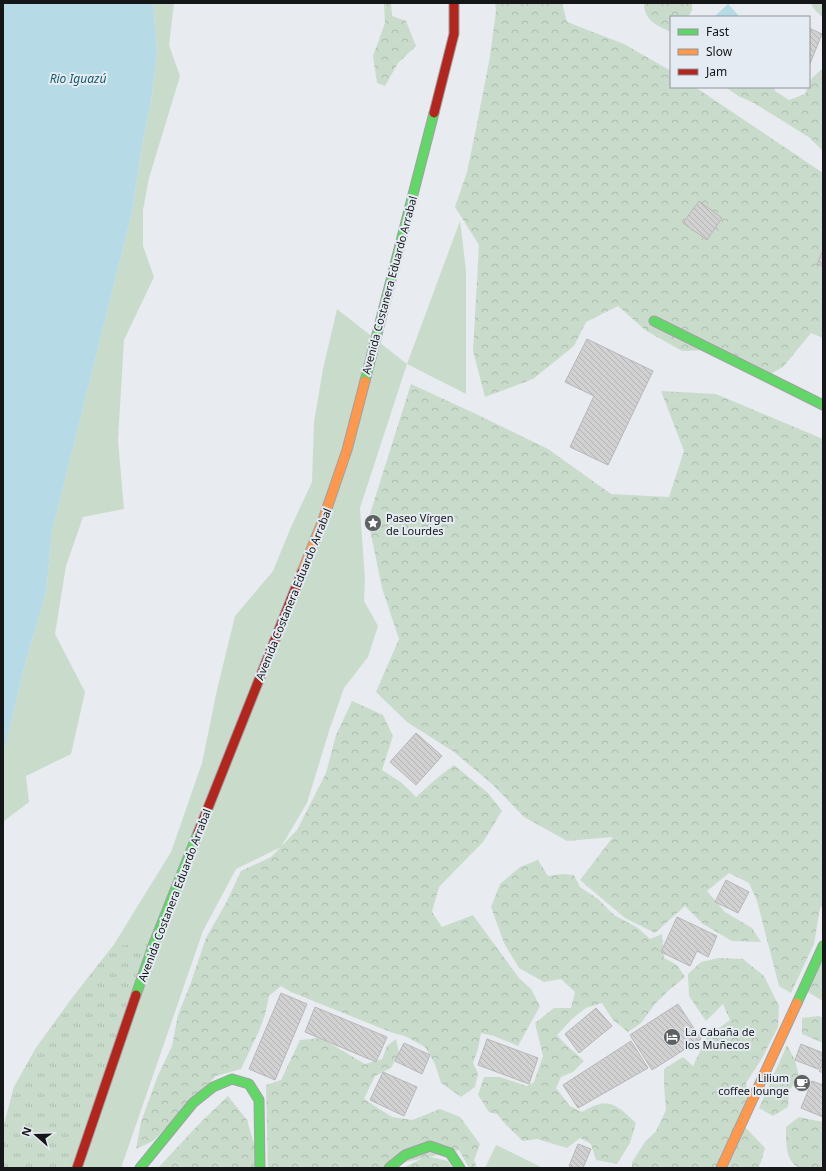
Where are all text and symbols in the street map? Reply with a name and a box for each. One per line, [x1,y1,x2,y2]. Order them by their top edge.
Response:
legend [670,16,810,88]
text: Fast [706,23,730,40]
text: Slow [706,43,733,60]
text: Jam [705,63,727,80]
water label: Rio Iguazú [50,70,106,87]
street label: Avenida Costanera Eduardo Arrabal [358,194,420,376]
street label: Avenida Costanera Eduardo Arrabal [252,506,334,682]
place label: Paseo Vírgen de Lourdes [386,510,453,538]
place icon: Paseo Vírgen de Lourdes [363,513,383,533]
street label: Avenida Costanera Eduardo Arrabal [134,806,214,984]
place label: La Cabaña de los Muñecos [685,1024,755,1052]
hotel icon: La Cabaña de los Muñecos [662,1027,682,1047]
place label: Lilium coffee lounge [718,1070,789,1098]
cafe icon: Lilium coffee lounge [792,1073,812,1093]
north arrow [16,1115,56,1155]
text: N [18,1125,35,1138]

